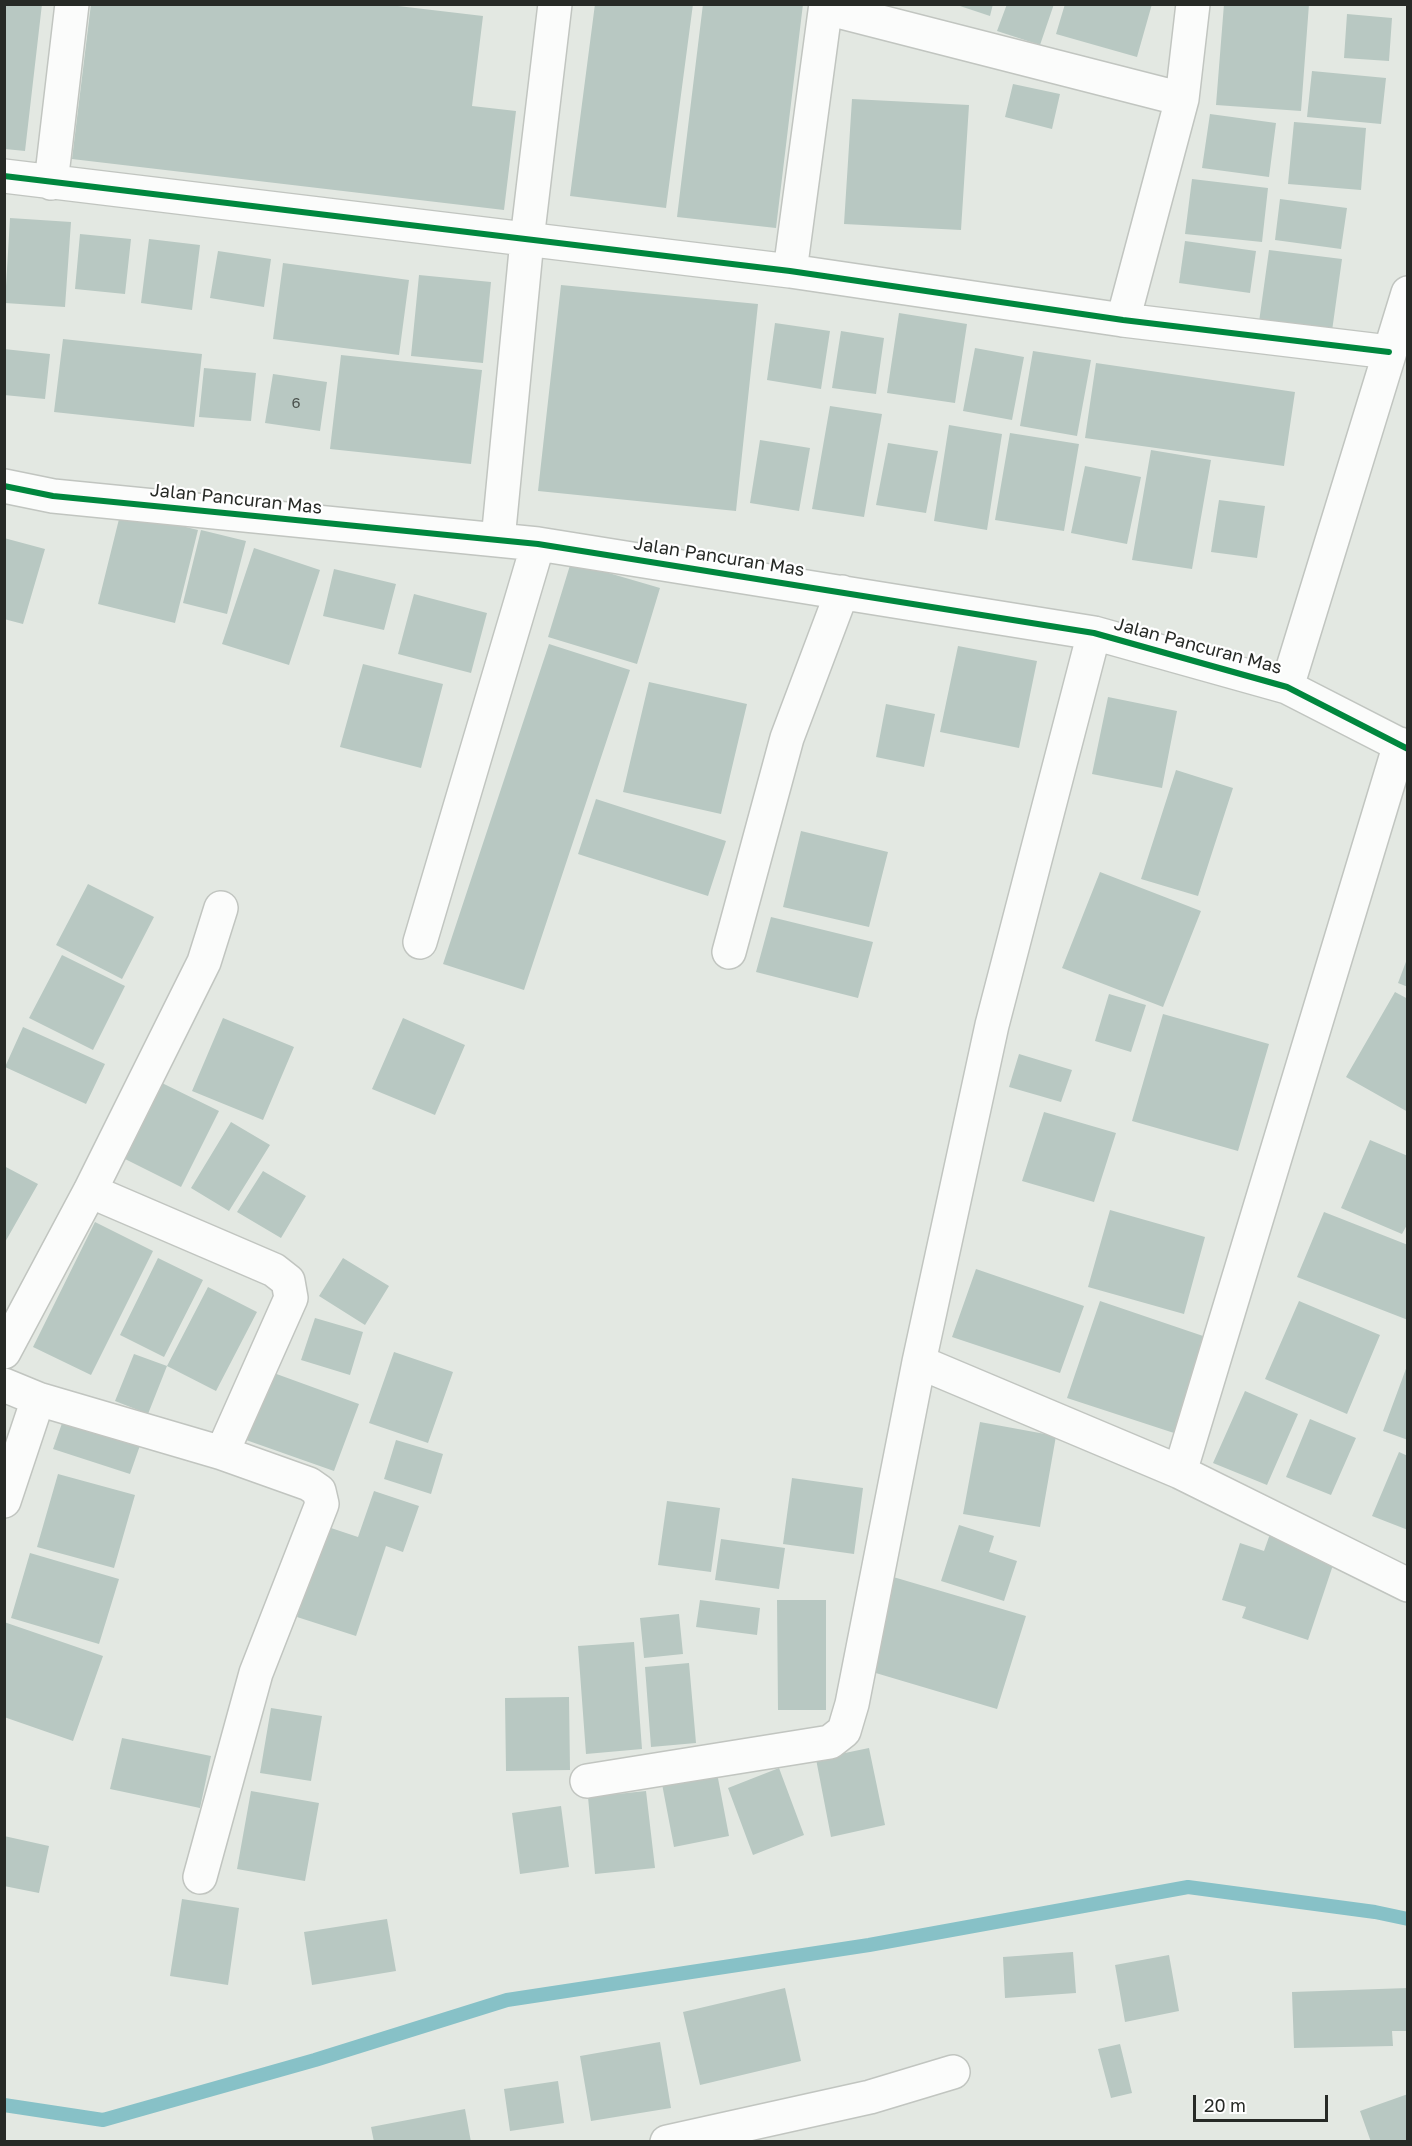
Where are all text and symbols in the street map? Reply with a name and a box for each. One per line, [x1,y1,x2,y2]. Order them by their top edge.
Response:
house number: 6 [291,394,301,412]
street label: Jalan Pancuran Mas [149,479,323,519]
street label: Jalan Pancuran Mas [632,533,806,581]
street label: Jalan Pancuran Mas [1112,613,1284,679]
scale bar [1196,2083,1331,2121]
text: 20 m [1204,2094,1246,2116]

